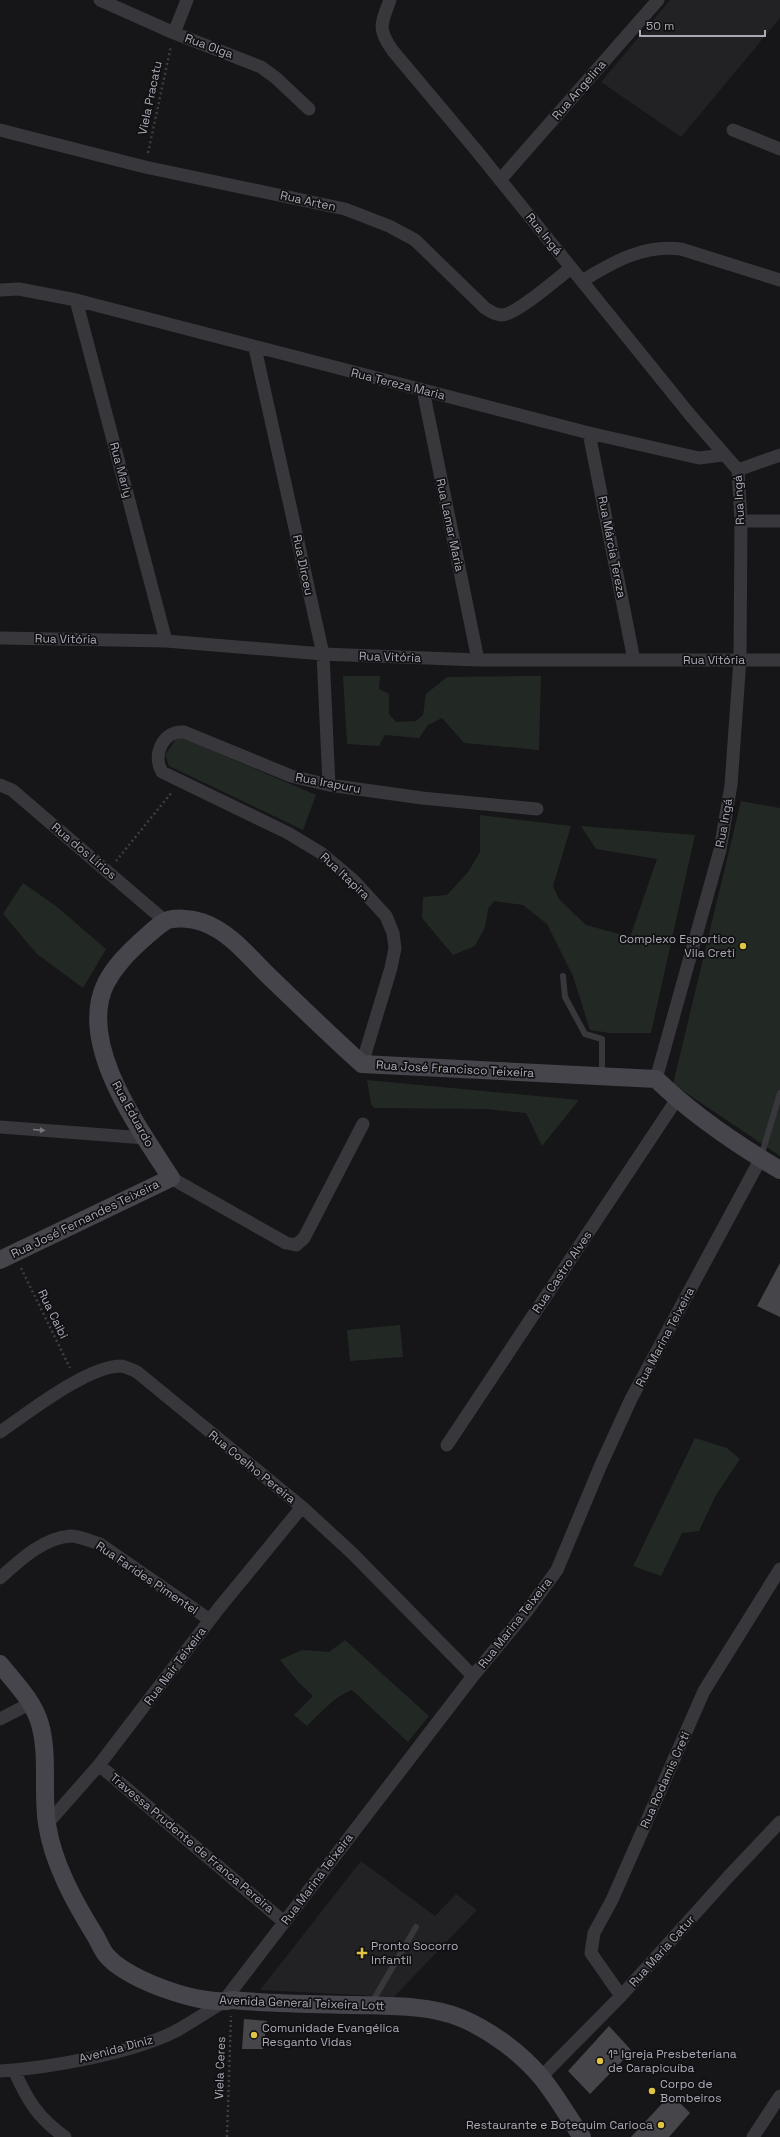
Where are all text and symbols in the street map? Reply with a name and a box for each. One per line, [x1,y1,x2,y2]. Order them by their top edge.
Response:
scale bar [640,12,765,38]
text: 50 m [646,18,674,34]
street label: Rua Olga [183,30,236,62]
street label: Rua Angelina [548,57,610,123]
street label: Viela Pracatu [134,60,166,136]
street label: Rua Arten [279,187,337,215]
street label: Rua Ingá [522,210,566,258]
street label: Rua Tereza Maria [349,365,447,403]
street label: Rua Marly [106,440,136,500]
street label: Rua Ingá [730,475,748,525]
street label: Rua Lamar Maria [432,477,468,573]
street label: Rua Márcia Tereza [594,495,630,599]
street label: Rua Dirceu [289,533,317,597]
street label: Rua Vitória [35,630,97,648]
street label: Rua Vitória [359,648,421,666]
street label: Rua Vitória [683,652,745,668]
street label: Rua Irapuru [294,769,362,797]
street label: Rua Ingá [712,797,736,849]
street label: Rua dos Lírios [48,819,120,883]
street label: Rua Itapira [317,849,373,903]
place label: Complexo Esportico Vila Creti [619,931,735,961]
marker: Complexo Esportico Vila Creti [738,941,748,951]
street label: Rua José Francisco Teixeira [375,1057,535,1081]
street label: Rua Eduardo [108,1078,158,1150]
one-way arrow [33,1127,45,1134]
street label: Rua José Fernandes Teixeira [8,1176,162,1262]
street label: Rua Castro Alves [529,1228,595,1316]
street label: Rua Marina Teixeira [632,1284,698,1390]
street label: Rua Caibi [34,1287,72,1341]
street label: Rua Coelho Pereira [205,1427,299,1507]
street label: Rua Farides Pimentel [93,1538,201,1618]
street label: Rua Marina Teixeira [475,1574,555,1671]
street label: Rua Nair Teixeira [140,1624,210,1708]
street label: Rua Rodamis Creti [636,1729,694,1831]
street label: Travessa Prudente de Franca Pereira [107,1770,277,1916]
street label: Rua Marina Teixeira [277,1830,357,1928]
street label: Rua Maria Catur [626,1911,699,1990]
place label: Pronto Socorro Infantil [371,1938,459,1968]
marker: Pronto Socorro Infantil [356,1947,368,1959]
street label: Avenida General Teixeira Lott [219,1992,385,2014]
place label: Comunidade Evangélica Resganto Vidas [262,2020,400,2050]
marker: Comunidade Evangélica Resganto Vidas [249,2030,259,2040]
street label: Avenida Diniz [77,2031,155,2067]
street label: Viela Ceres [211,2036,229,2100]
place label: 1ª Igreja Presbeteriana de Carapicuíba [608,2046,737,2076]
marker: 1ª Igreja Presbeteriana de Carapicuíba [595,2056,605,2066]
place label: Corpo de Bombeiros [660,2076,722,2106]
marker: Corpo de Bombeiros [647,2086,657,2096]
place label: Restaurante e Botequim Carioca [466,2117,653,2133]
marker: Restaurante e Botequim Carioca [656,2120,666,2130]

